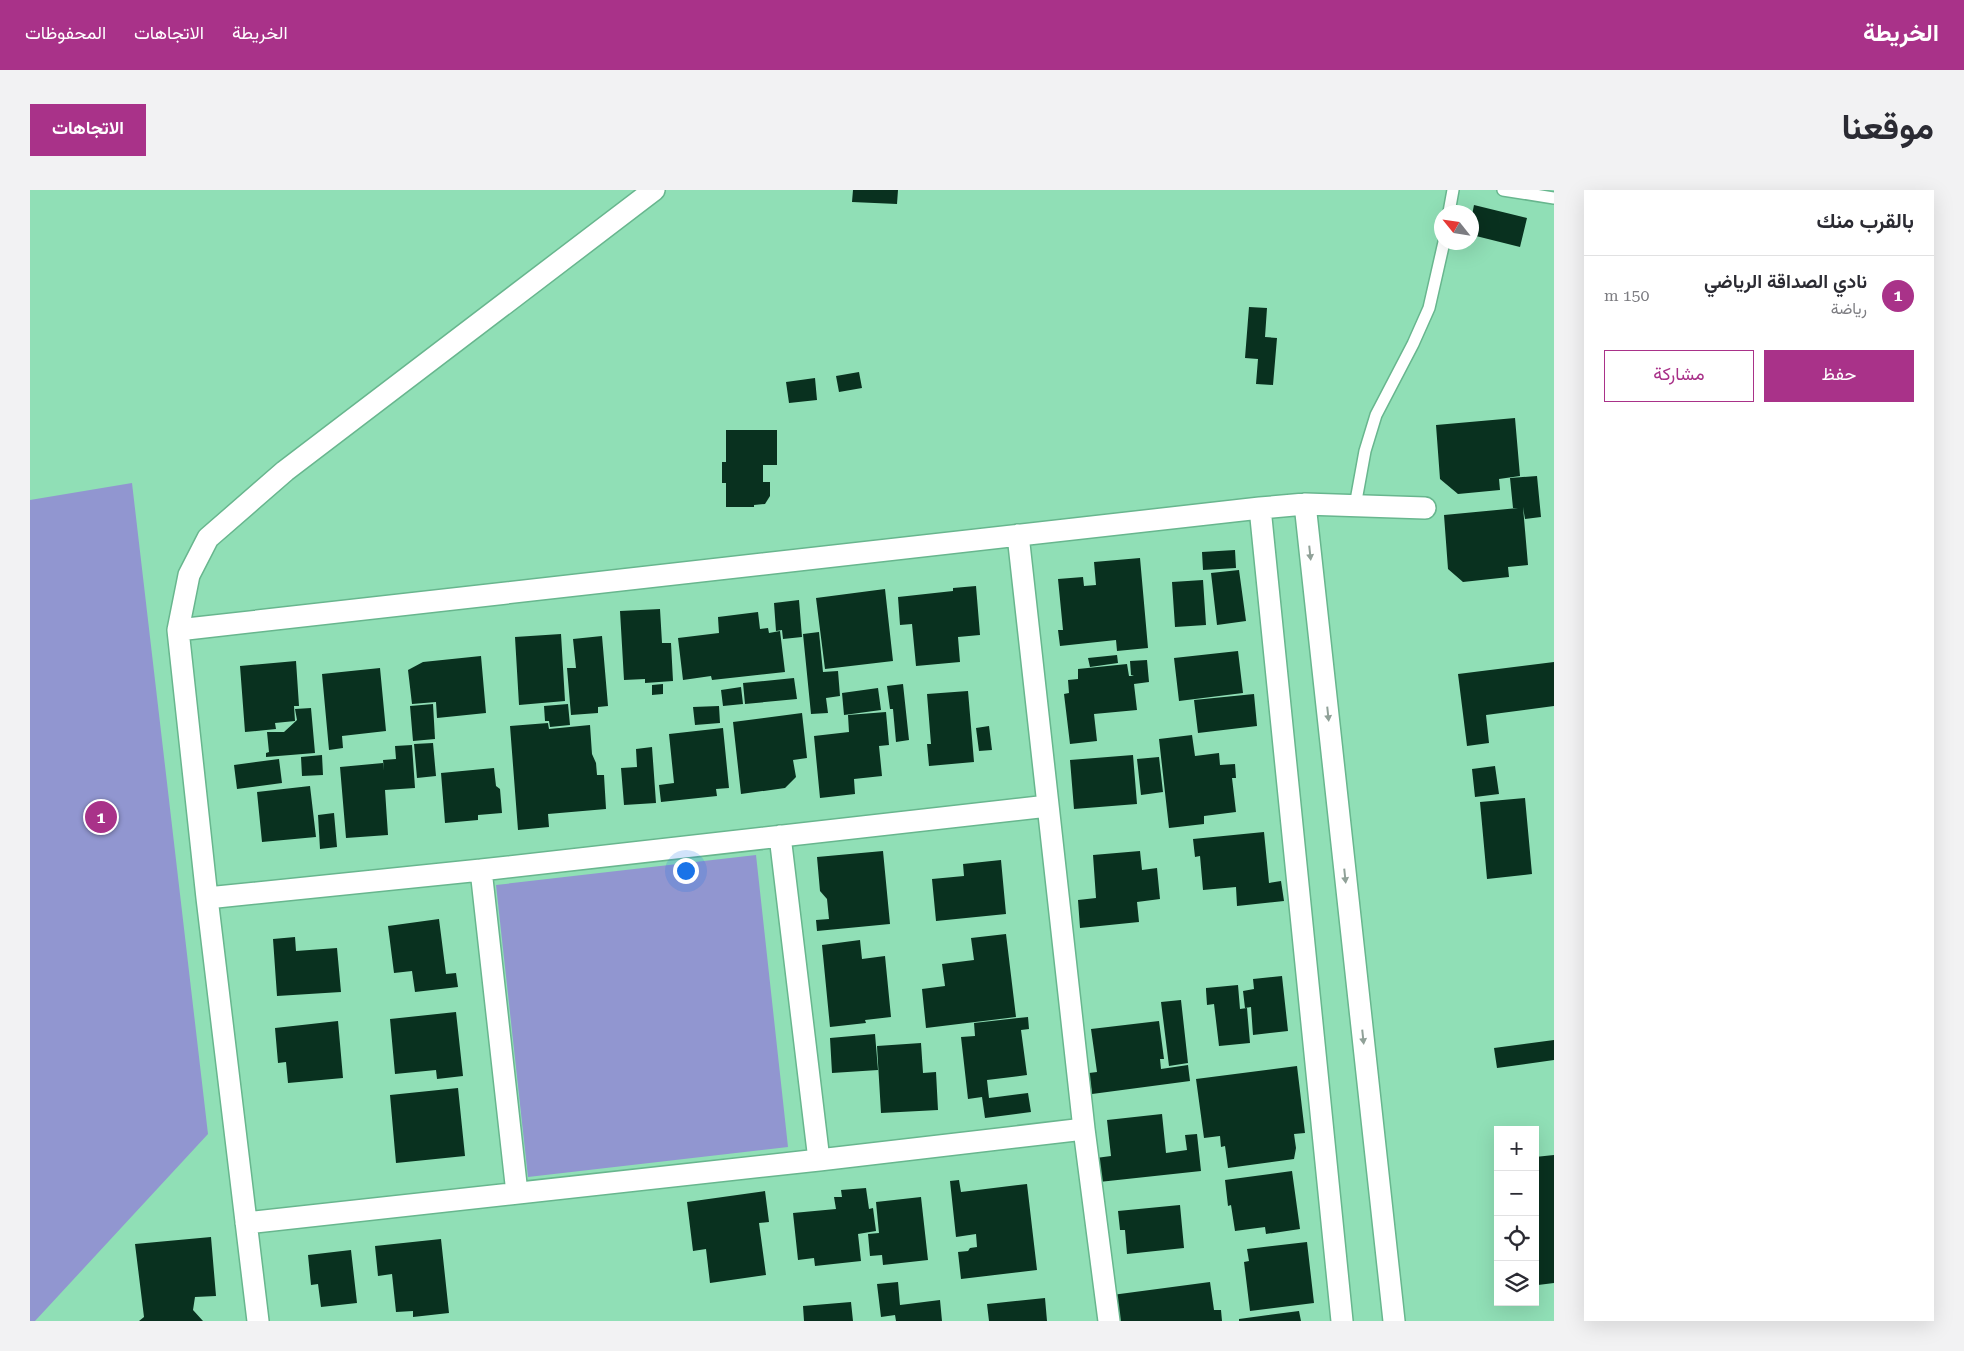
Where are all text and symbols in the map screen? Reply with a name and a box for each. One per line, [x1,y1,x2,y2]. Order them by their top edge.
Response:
text: الخريطة [1863,19,1939,47]
text: المحفوظات [25,22,106,43]
text: الاتجاهات [134,22,204,43]
text: الخريطة [232,22,288,43]
button: الاتجاهات [30,104,146,156]
text: موقعنا [1841,107,1934,148]
north arrow [1434,205,1479,250]
text: بالقرب منك [1816,209,1914,233]
text: نادي الصداقة الرياضي [1704,270,1867,293]
text: 150 m [1604,286,1650,305]
text: 1 [1894,286,1902,305]
text: رياضة [1831,299,1867,318]
button: مشاركة [1604,350,1754,402]
button: حفظ [1764,350,1914,402]
one-way arrow [1306,545,1314,561]
one-way arrow [1324,706,1332,722]
pin: 1 [85,798,117,836]
your location [673,858,699,884]
one-way arrow [1341,868,1349,884]
one-way arrow [1359,1029,1367,1045]
map controls [1494,1126,1539,1306]
button: + [1494,1126,1539,1171]
button: − [1494,1171,1539,1216]
button: locate [1494,1216,1539,1261]
button: layers [1494,1261,1539,1306]

